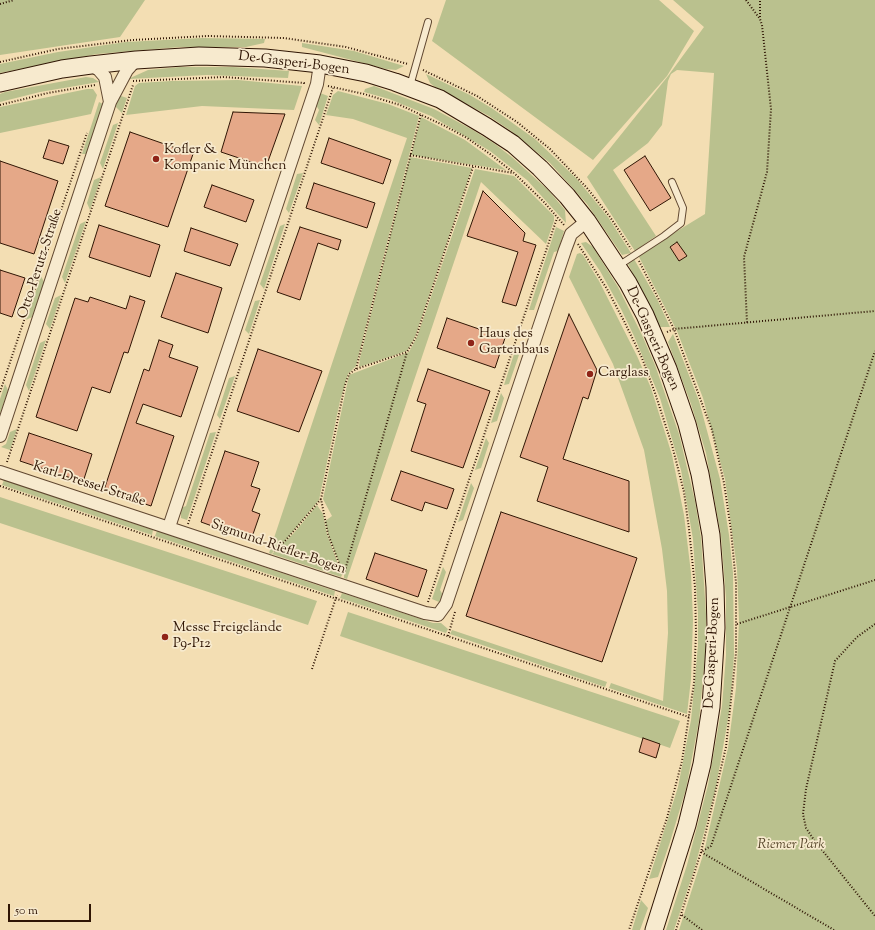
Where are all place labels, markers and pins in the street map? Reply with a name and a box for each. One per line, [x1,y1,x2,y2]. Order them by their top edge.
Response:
place label: Kofler & Kompanie München [164,143,287,176]
marker: Kofler & Kompanie München [151,154,161,164]
place label: Haus des Gartenbaus [479,327,549,360]
marker: Haus des Gartenbaus [466,338,476,348]
place label: Carglass [598,366,649,382]
marker: Carglass [585,369,595,379]
place label: Messe Freigelände P9-P12 [173,621,282,654]
marker: Messe Freigelände P9-P12 [160,632,170,642]

